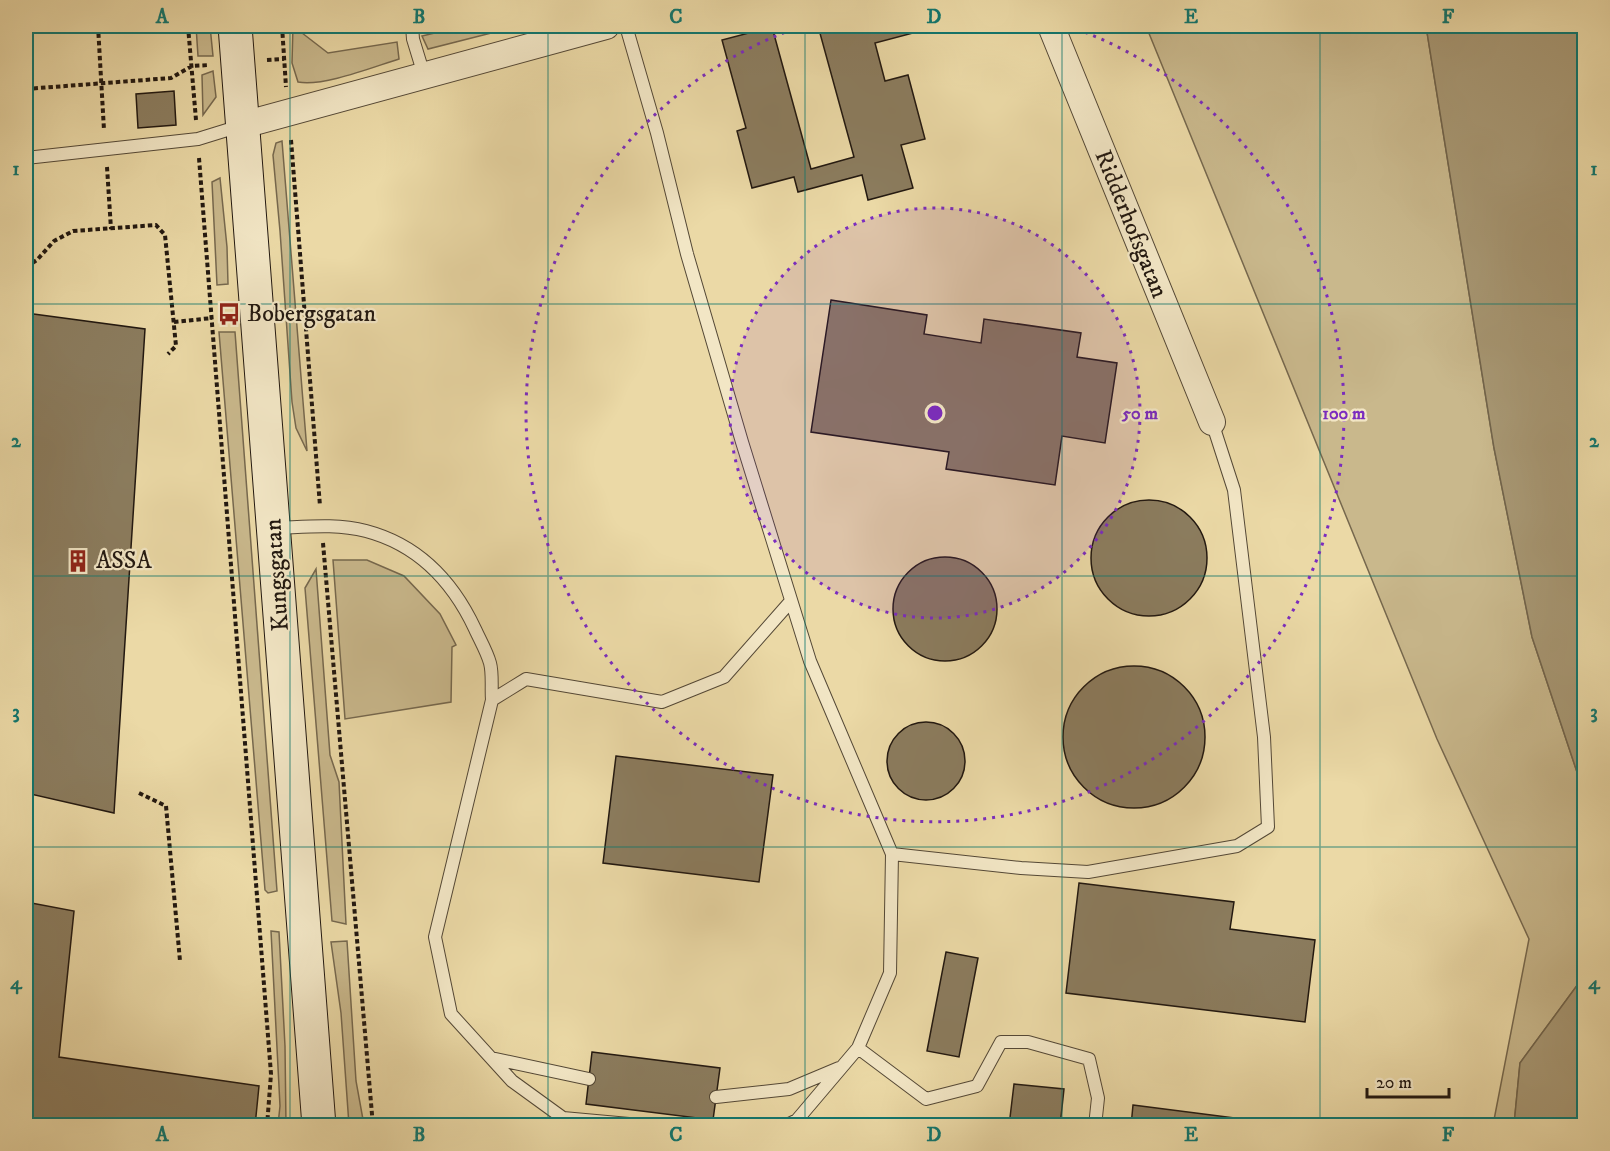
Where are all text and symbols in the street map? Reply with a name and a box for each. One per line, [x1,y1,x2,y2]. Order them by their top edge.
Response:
text: A [155,5,170,30]
text: B [413,5,425,30]
text: C [669,5,683,30]
text: D [927,5,942,30]
text: E [1184,5,1198,30]
text: F [1442,5,1455,30]
street label: Ridderhofsgatan [1088,146,1174,303]
text: 1 [12,157,20,182]
text: 1 [1590,157,1598,182]
place label: Bobergsgatan [247,299,376,329]
bus stop icon: Bobergsgatan [216,301,242,327]
centre of rings [925,403,945,423]
text: 50 m [1121,403,1158,425]
text: 100 m [1322,403,1366,425]
text: 2 [11,429,22,454]
text: 2 [1589,429,1600,454]
street label: Kungsgatan [258,517,296,632]
place label: ASSA [96,546,152,576]
building icon: ASSA [65,548,91,574]
text: 3 [12,700,20,725]
text: 3 [1590,700,1598,725]
text: 4 [10,971,23,996]
text: 4 [1588,971,1601,996]
scale bar [1367,1061,1450,1099]
text: 20 m [1376,1072,1412,1094]
text: A [155,1123,170,1148]
text: B [413,1123,425,1148]
text: C [669,1123,683,1148]
text: D [927,1123,942,1148]
text: E [1184,1123,1198,1148]
text: F [1442,1123,1455,1148]

